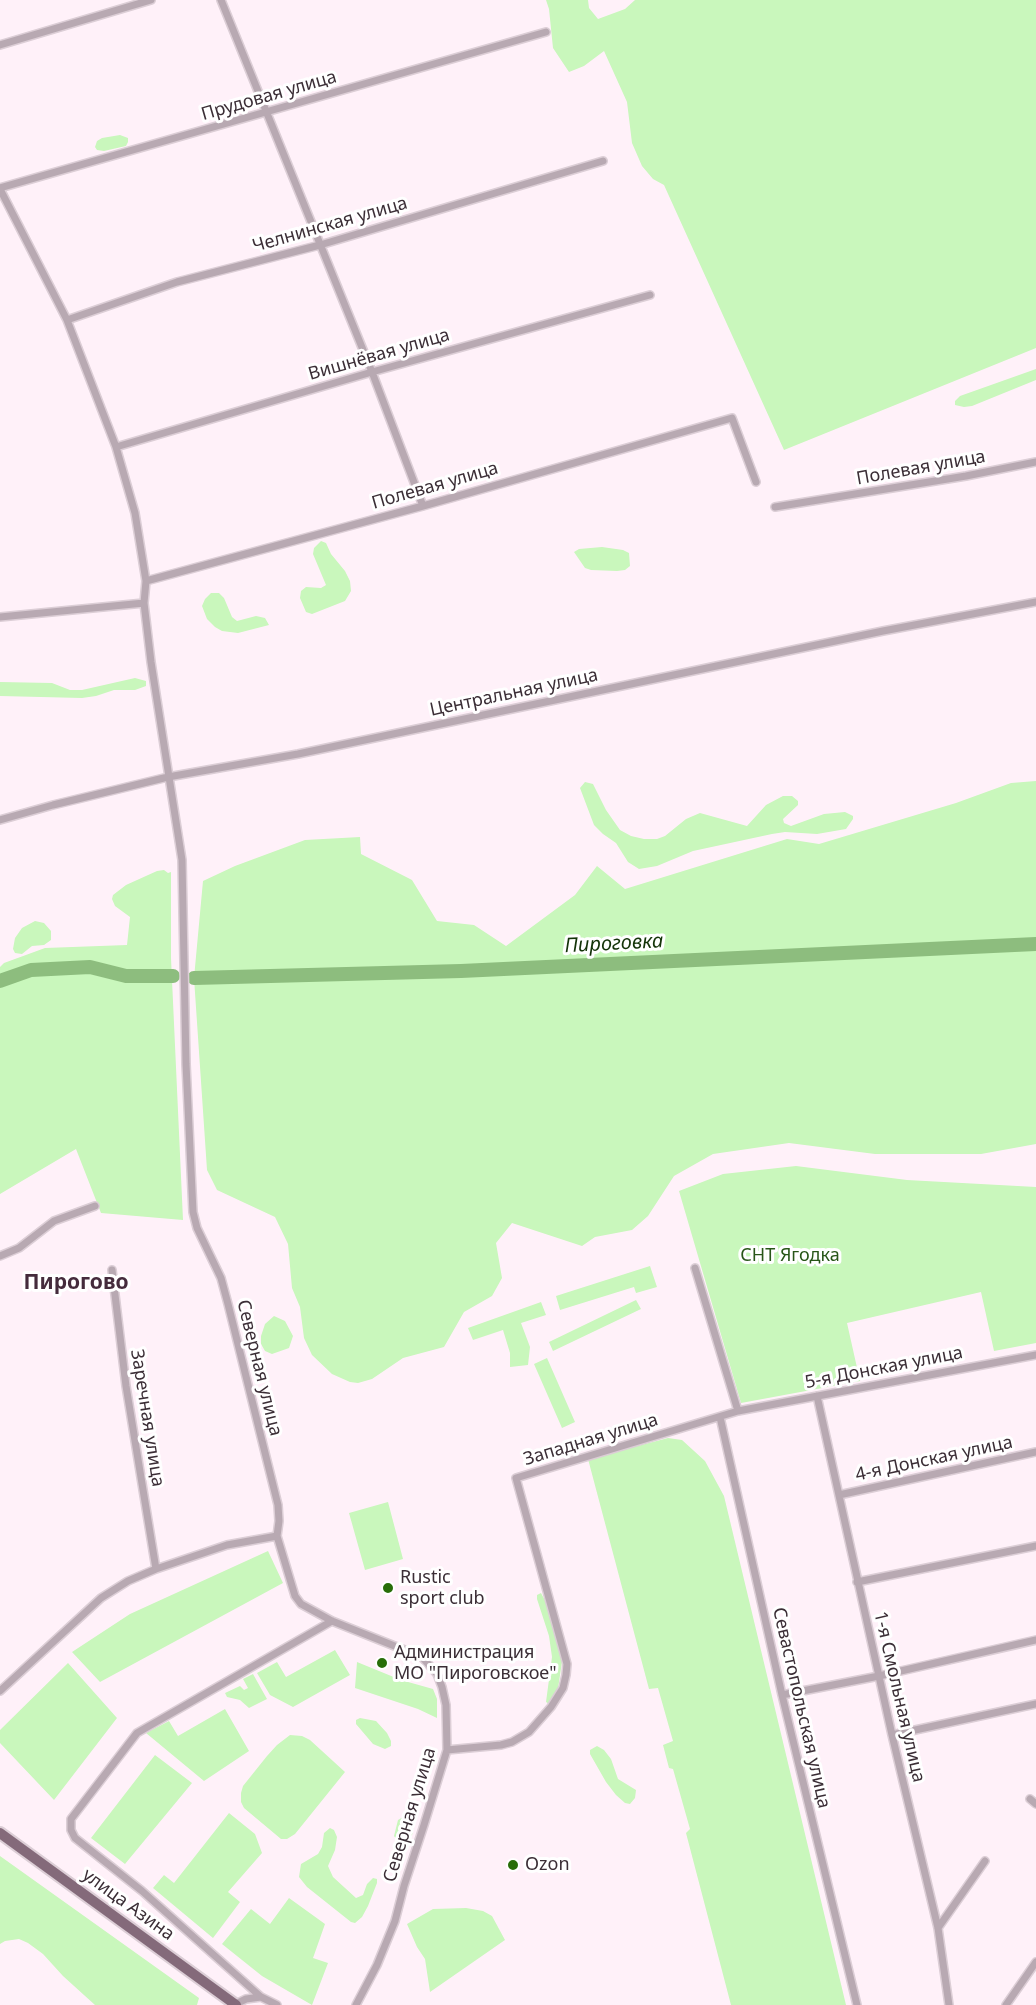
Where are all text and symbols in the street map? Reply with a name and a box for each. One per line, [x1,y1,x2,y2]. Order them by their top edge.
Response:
street label: Прудовая улица [199,66,339,126]
street label: Челнинская улица [250,193,410,257]
street label: Вишнёвая улица [306,324,452,386]
street label: Полевая улица [855,446,987,490]
street label: Полевая улица [369,458,501,514]
street label: Центральная улица [428,665,600,721]
water label: Пироговка [564,929,664,959]
park label: СНТ Ягодка [740,1245,840,1267]
district label: Пирогово [24,1270,128,1296]
street label: Северная улица [232,1298,286,1438]
street label: 5-я Донская улица [803,1342,965,1394]
street label: Заречная улица [125,1348,169,1488]
street label: Западная улица [521,1409,661,1471]
street label: 4-я Донская улица [853,1432,1015,1486]
place label: Rustic sport club [400,1567,485,1610]
marker: Rustic sport club [381,1581,395,1595]
street label: Севастопольская улица [767,1605,835,1811]
street label: 1-я Смольная улица [869,1609,929,1785]
place label: Администрация МО "Пироговское" [394,1642,557,1684]
marker: Администрация МО "Пироговское" [375,1656,389,1670]
street label: Северная улица [379,1745,441,1885]
place label: Ozon [525,1854,570,1876]
marker: Ozon [506,1858,520,1872]
street label: улица Азина [78,1864,178,1946]

